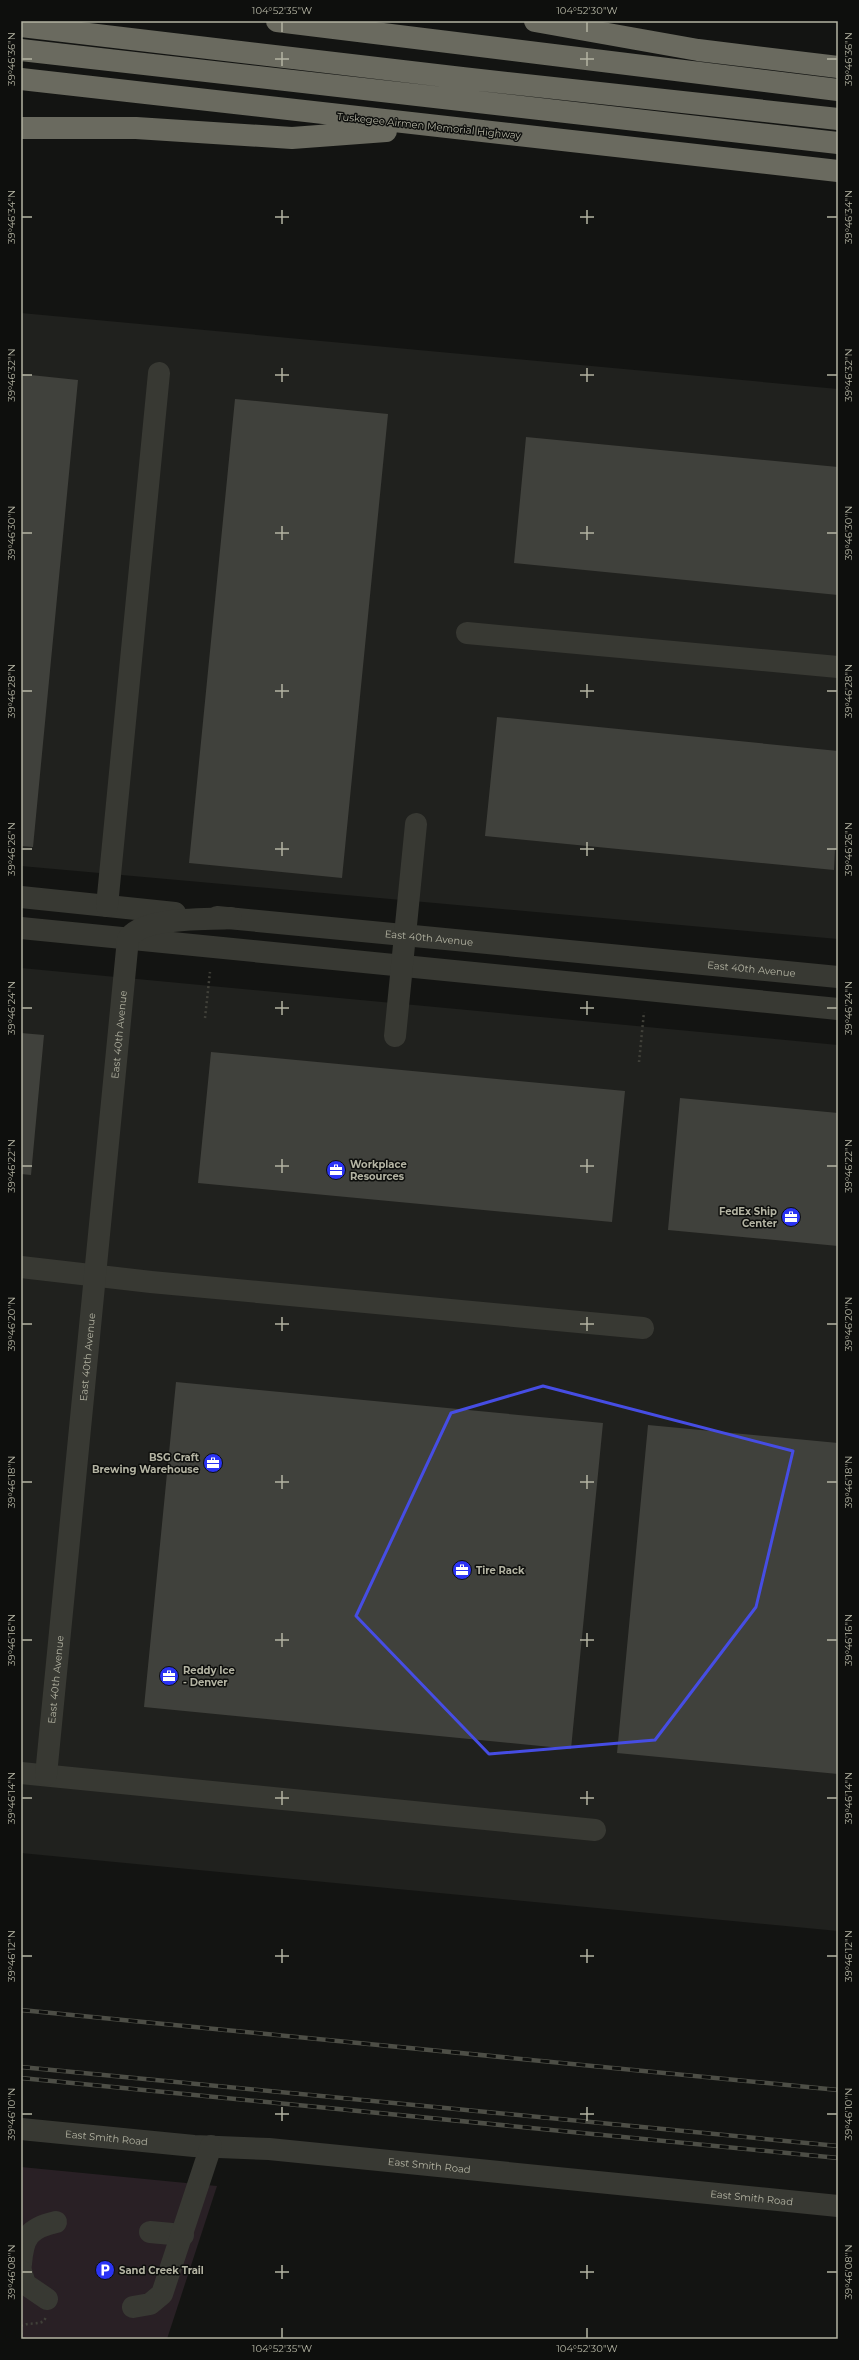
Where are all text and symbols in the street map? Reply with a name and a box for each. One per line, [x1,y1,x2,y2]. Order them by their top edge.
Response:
text: 104°52'35"W [252,4,312,17]
text: 104°52'30"W [556,4,618,17]
text: 39°46'36"N [5,32,18,86]
text: 39°46'36"N [842,32,855,86]
street label: Tuskegee Airmen Memorial Highway [336,110,522,142]
text: 39°46'34"N [5,190,18,244]
text: 39°46'34"N [842,190,855,244]
text: 39°46'32"N [5,348,18,402]
text: 39°46'32"N [842,348,855,402]
text: 39°46'30"N [5,506,18,560]
text: 39°46'30"N [842,506,855,560]
text: 39°46'28"N [5,664,18,718]
text: 39°46'28"N [842,664,855,718]
text: 39°46'26"N [5,822,18,876]
text: 39°46'26"N [842,822,855,876]
street label: East 40th Avenue [384,927,474,948]
street label: East 40th Avenue [707,958,796,979]
text: 39°46'24"N [5,981,18,1035]
text: 39°46'24"N [842,981,855,1035]
street label: East 40th Avenue [108,990,129,1079]
text: 39°46'22"N [5,1139,18,1193]
text: 39°46'22"N [842,1139,855,1193]
place label: Workplace Resources [350,1158,407,1183]
office icon: Workplace Resources [325,1159,347,1181]
place label: FedEx Ship Center [719,1205,778,1230]
office icon: FedEx Ship Center [780,1206,802,1228]
text: 39°46'20"N [5,1297,18,1351]
text: 39°46'20"N [842,1297,855,1351]
street label: East 40th Avenue [76,1312,98,1402]
place label: BSG Craft Brewing Warehouse [92,1451,200,1476]
office icon: BSG Craft Brewing Warehouse [202,1452,224,1474]
text: 39°46'18"N [5,1456,18,1508]
text: 39°46'18"N [842,1456,855,1508]
office icon: Tire Rack [451,1559,473,1581]
place label: Tire Rack [476,1564,525,1577]
text: 39°46'16"N [5,1614,18,1666]
text: 39°46'16"N [842,1614,855,1666]
street label: East 40th Avenue [45,1635,66,1724]
place label: Reddy Ice - Denver [183,1664,235,1689]
office icon: Reddy Ice - Denver [158,1665,180,1687]
text: 39°46'14"N [5,1772,18,1824]
text: 39°46'14"N [842,1772,855,1824]
text: 39°46'12"N [5,1930,18,1982]
text: 39°46'12"N [842,1930,855,1982]
text: 39°46'10"N [5,2088,18,2140]
text: 39°46'10"N [842,2088,855,2140]
street label: East Smith Road [65,2127,149,2148]
street label: East Smith Road [387,2154,471,2176]
street label: East Smith Road [710,2187,794,2208]
text: 39°46'08"N [5,2244,18,2300]
text: 39°46'08"N [842,2244,855,2300]
parking icon: Sand Creek Trail [94,2259,116,2281]
place label: Sand Creek Trail [119,2264,204,2277]
text: 104°52'35"W [252,2342,312,2355]
text: 104°52'30"W [556,2342,618,2355]

